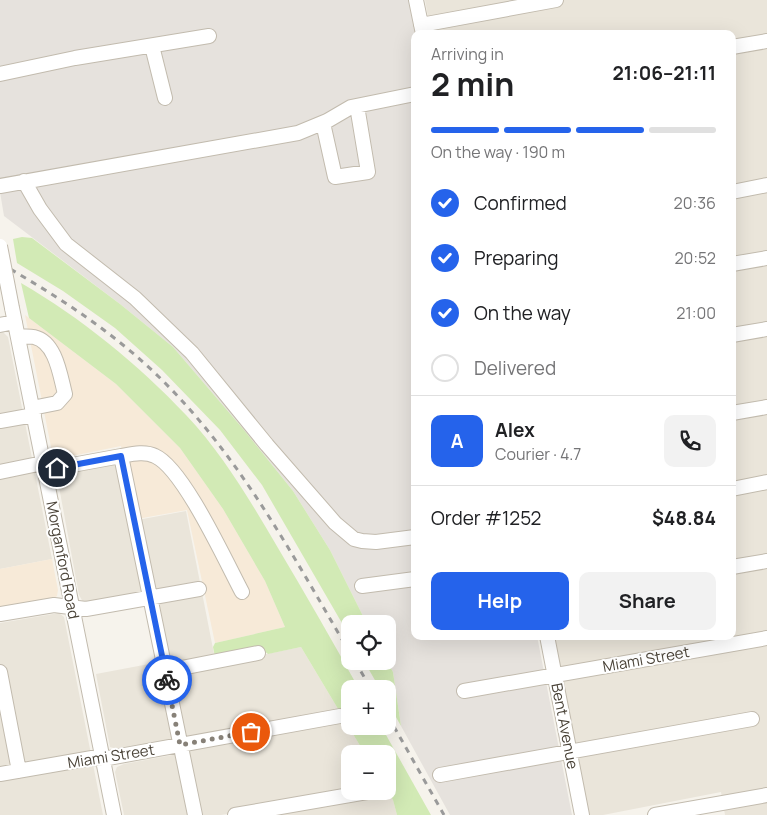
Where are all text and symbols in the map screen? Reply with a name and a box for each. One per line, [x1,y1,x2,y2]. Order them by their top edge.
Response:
text: Arriving in [431,43,504,65]
text: 21:06–21:11 [612,60,716,86]
text: 2 min [431,62,514,106]
text: On the way · 190 m [431,141,565,163]
icon: check [431,189,459,217]
text: Confirmed [474,190,567,216]
text: 20:36 [674,192,716,214]
icon: check [431,244,459,272]
text: Preparing [474,245,559,271]
text: 20:52 [674,247,716,269]
icon: check [431,299,459,327]
text: On the way [474,300,571,326]
text: 21:00 [676,302,716,324]
text: Delivered [474,355,556,381]
button: phone [664,415,716,467]
text: Alex [495,417,535,443]
text: A [451,428,463,454]
text: Courier · 4.7 [495,443,581,465]
pin [36,447,78,489]
icon: home [43,454,71,482]
street label: Morganford Road [41,499,85,621]
text: Order #1252 [431,505,541,531]
text: $48.84 [652,505,716,531]
button: Help [431,572,569,630]
button: Share [579,572,716,630]
map controls [341,615,396,800]
button: locate [341,615,396,670]
street label: Miami Street [601,641,691,677]
courier [142,655,192,705]
icon: bike [153,666,181,694]
button: + [341,680,396,735]
street label: Bent Avenue [546,681,584,771]
pin [230,711,272,753]
icon: bag [237,718,265,746]
street label: Miami Street [66,739,156,773]
button: − [341,745,396,800]

